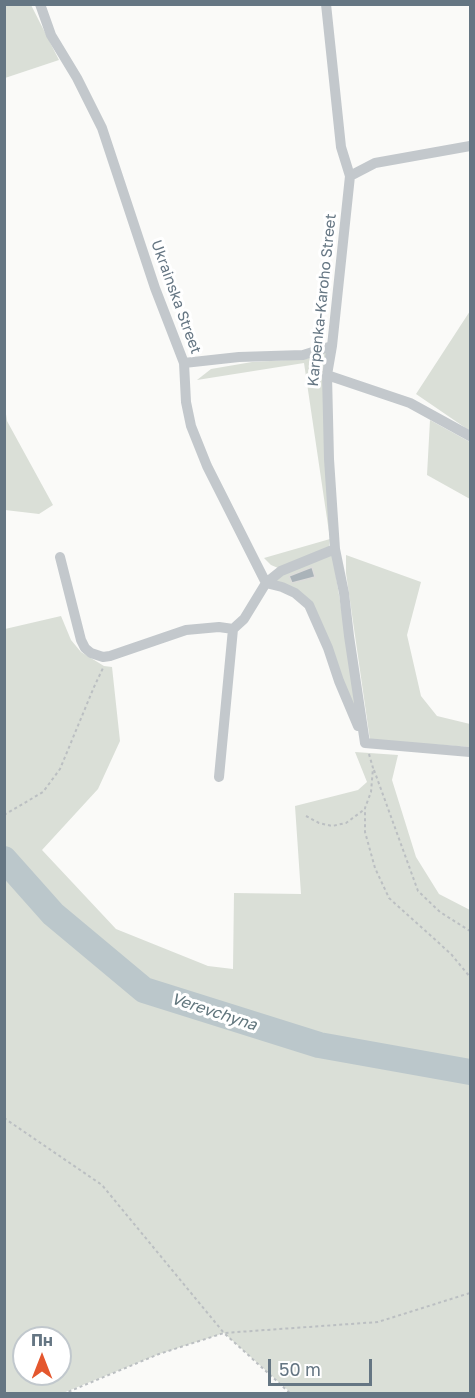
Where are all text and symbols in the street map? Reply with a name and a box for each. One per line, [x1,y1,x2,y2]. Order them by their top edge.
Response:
street label: Karpenka-Karoho Street [304,213,340,387]
street label: Ukrainska Street [147,238,205,356]
water label: Verevchyna [169,989,259,1035]
north arrow [12,1326,72,1386]
text: Пн [31,1330,53,1350]
scale bar [271,1347,374,1385]
text: 50 m [279,1358,321,1380]

